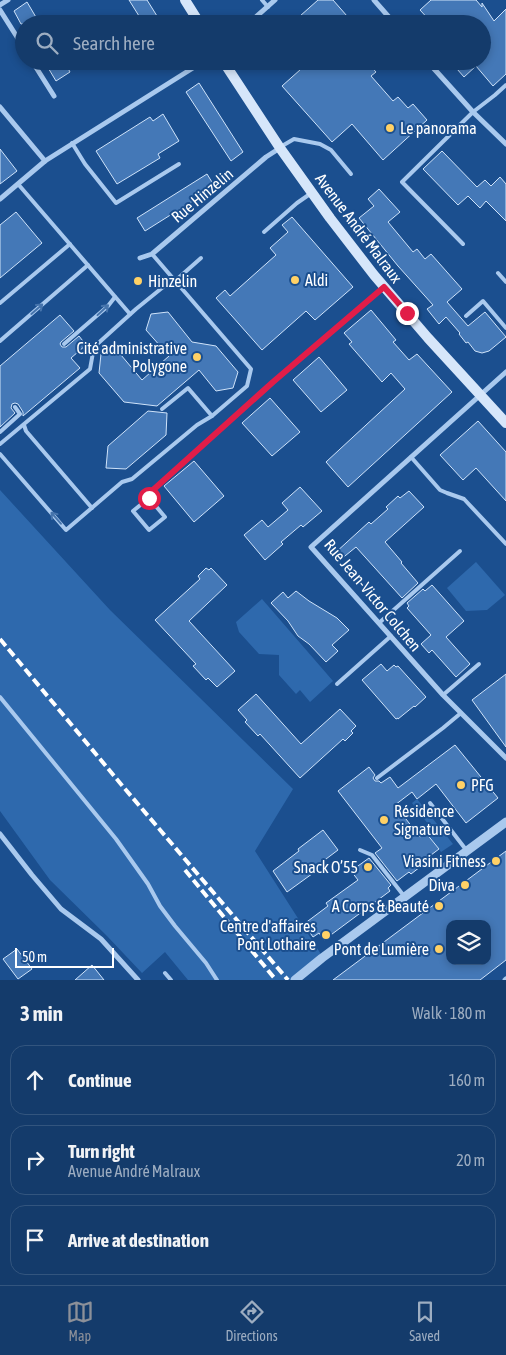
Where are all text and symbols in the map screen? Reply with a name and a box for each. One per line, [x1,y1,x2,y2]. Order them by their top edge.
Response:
search box [15,15,491,70]
icon: search [33,29,61,57]
text: Search here [73,32,155,54]
place label: Le panorama [400,119,477,138]
marker: Le panorama [384,122,396,134]
street label: Rue Hinzelin [168,164,236,226]
street label: Avenue André Malraux [312,170,406,287]
place label: Aldi [305,271,328,289]
place label: Hinzelin [148,272,197,290]
marker: Aldi [289,274,301,286]
marker: Hinzelin [132,275,144,287]
route end [396,302,419,325]
one-way arrow [30,304,43,315]
one-way arrow [97,304,110,316]
place label: Cité administrative Polygone [76,339,187,376]
marker: Cité administrative Polygone [191,351,203,363]
route start [138,487,161,510]
one-way arrow [50,512,62,525]
street label: Rue Jean-Victor Colchen [321,535,425,655]
place label: PFG [471,776,494,794]
marker: PFG [455,779,467,791]
place label: Résidence Signature [394,802,454,839]
marker: Résidence Signature [378,814,390,826]
place label: Viasini Fitness [403,852,486,870]
marker: Viasini Fitness [490,855,502,867]
place label: Snack O’55 [294,858,358,876]
marker: Snack O’55 [362,861,374,873]
place label: Diva [428,876,455,894]
marker: Diva [459,879,471,891]
place label: A Corps & Beauté [332,897,429,916]
marker: A Corps & Beauté [433,900,445,912]
place label: Centre d'affaires Pont Lothaire [220,917,316,953]
map controls [446,920,491,965]
button: layers [446,920,491,965]
marker: Centre d'affaires Pont Lothaire [320,929,332,941]
place label: Pont de Lumière [334,940,429,958]
marker: Pont de Lumière [433,943,445,955]
scale bar [15,945,114,968]
text: 50 m [22,949,47,965]
text: 3 min [20,1001,63,1025]
text: Walk · 180 m [412,1004,486,1022]
icon: ahead [21,1066,49,1094]
text: Continue [68,1069,132,1091]
text: 160 m [449,1071,485,1089]
text: Turn right [68,1140,135,1162]
icon: right [21,1146,49,1174]
text: 20 m [456,1151,485,1169]
text: Avenue André Malraux [68,1162,200,1180]
icon: arrive [21,1226,49,1254]
text: Arrive at destination [68,1229,209,1251]
tab: Map [66,1298,94,1344]
tab: Directions [225,1298,278,1344]
tab: Saved [409,1298,440,1344]

